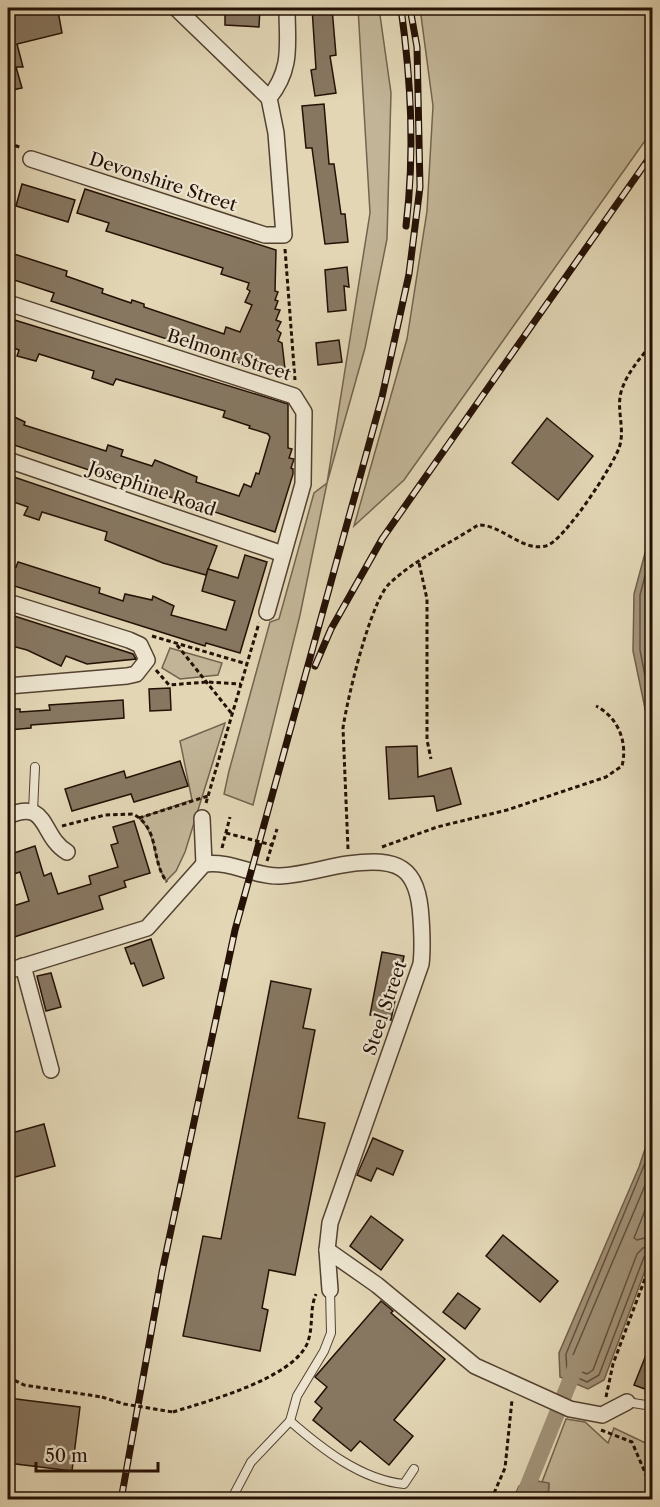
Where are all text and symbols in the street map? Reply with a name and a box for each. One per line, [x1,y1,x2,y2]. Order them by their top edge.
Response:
street label: Devonshire Street [87,148,240,216]
street label: Belmont Street [164,325,294,386]
street label: Josephine Road [82,456,219,521]
street label: Steel Street [359,957,412,1058]
scale bar [36,1435,158,1473]
text: 50 m [45,1445,88,1467]

